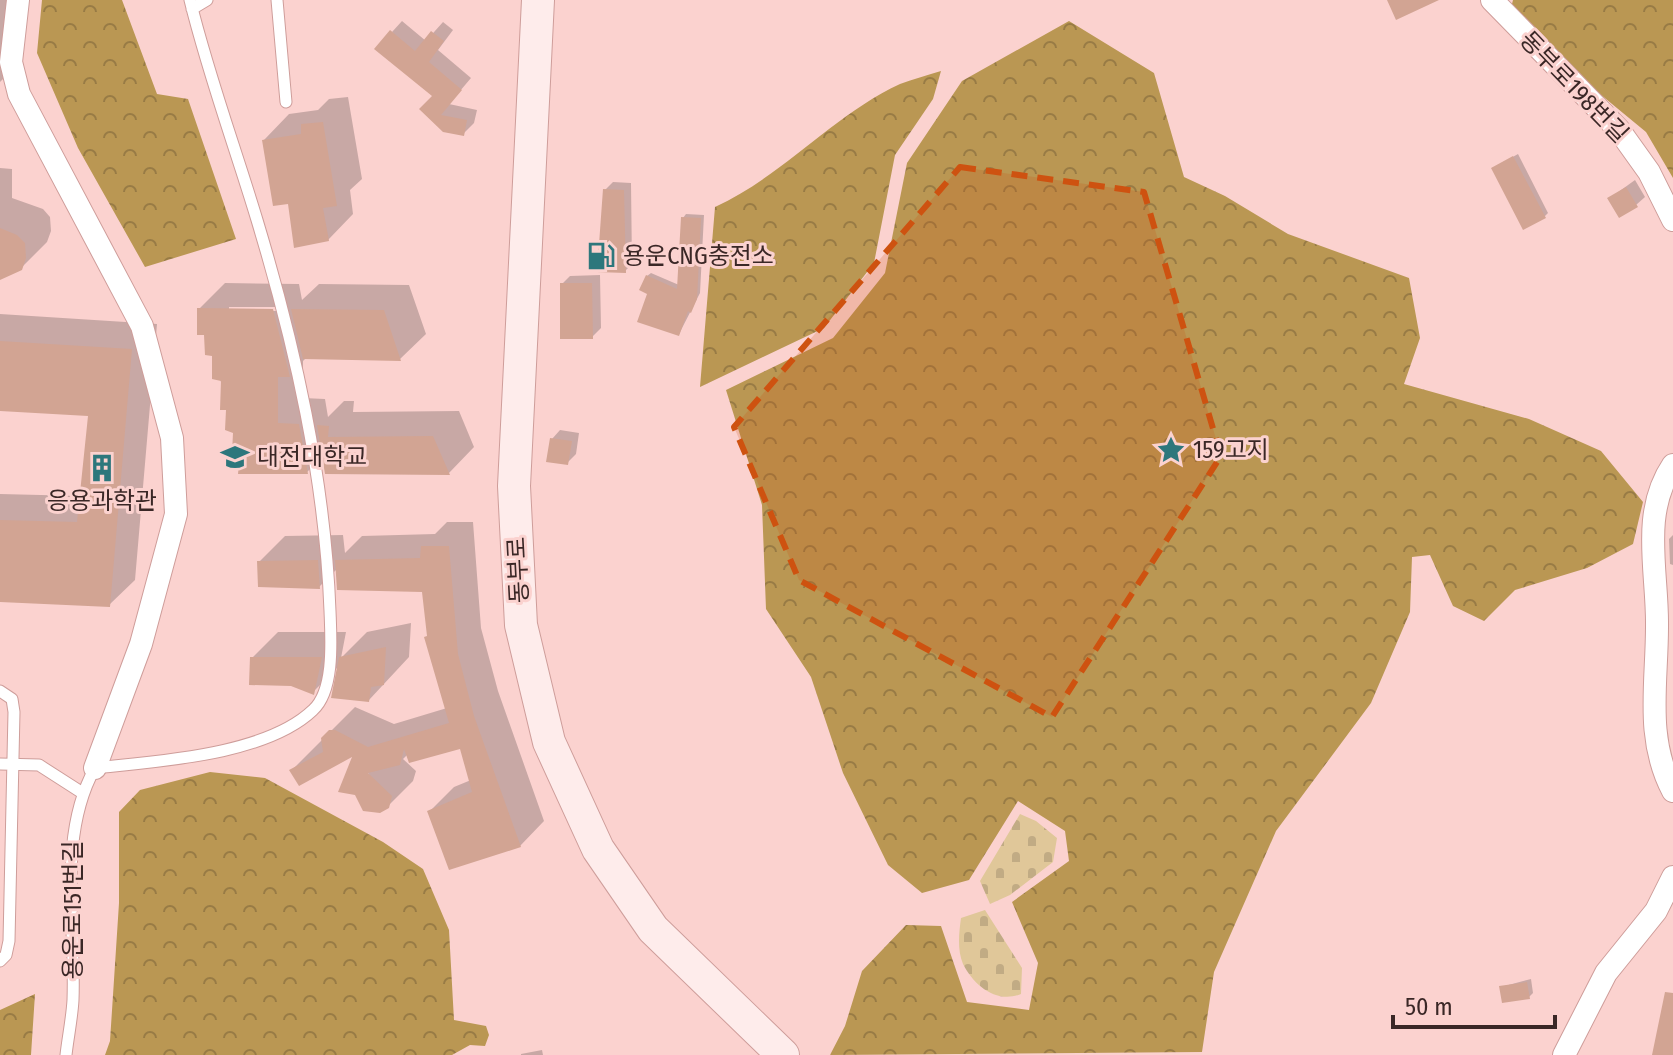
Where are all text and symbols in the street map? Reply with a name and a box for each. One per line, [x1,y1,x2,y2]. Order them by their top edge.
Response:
street label: 동부로198번길 [1514,26,1634,148]
fuel station icon: 용운CNG충전소 [586,241,616,271]
place label: 용운CNG충전소 [623,242,774,270]
place icon: 159고지 [1156,435,1186,465]
place label: 159고지 [1193,436,1269,464]
school or university icon: 대전대학교 [220,442,250,472]
place label: 대전대학교 [257,443,367,471]
building icon: 응용과학관 [87,453,117,483]
place label: 응용과학관 [47,487,157,515]
street label: 동부로 [502,536,534,604]
street label: 용운로151번길 [59,841,87,979]
scale bar [1393,979,1555,1029]
text: 50 m [1405,993,1453,1021]

